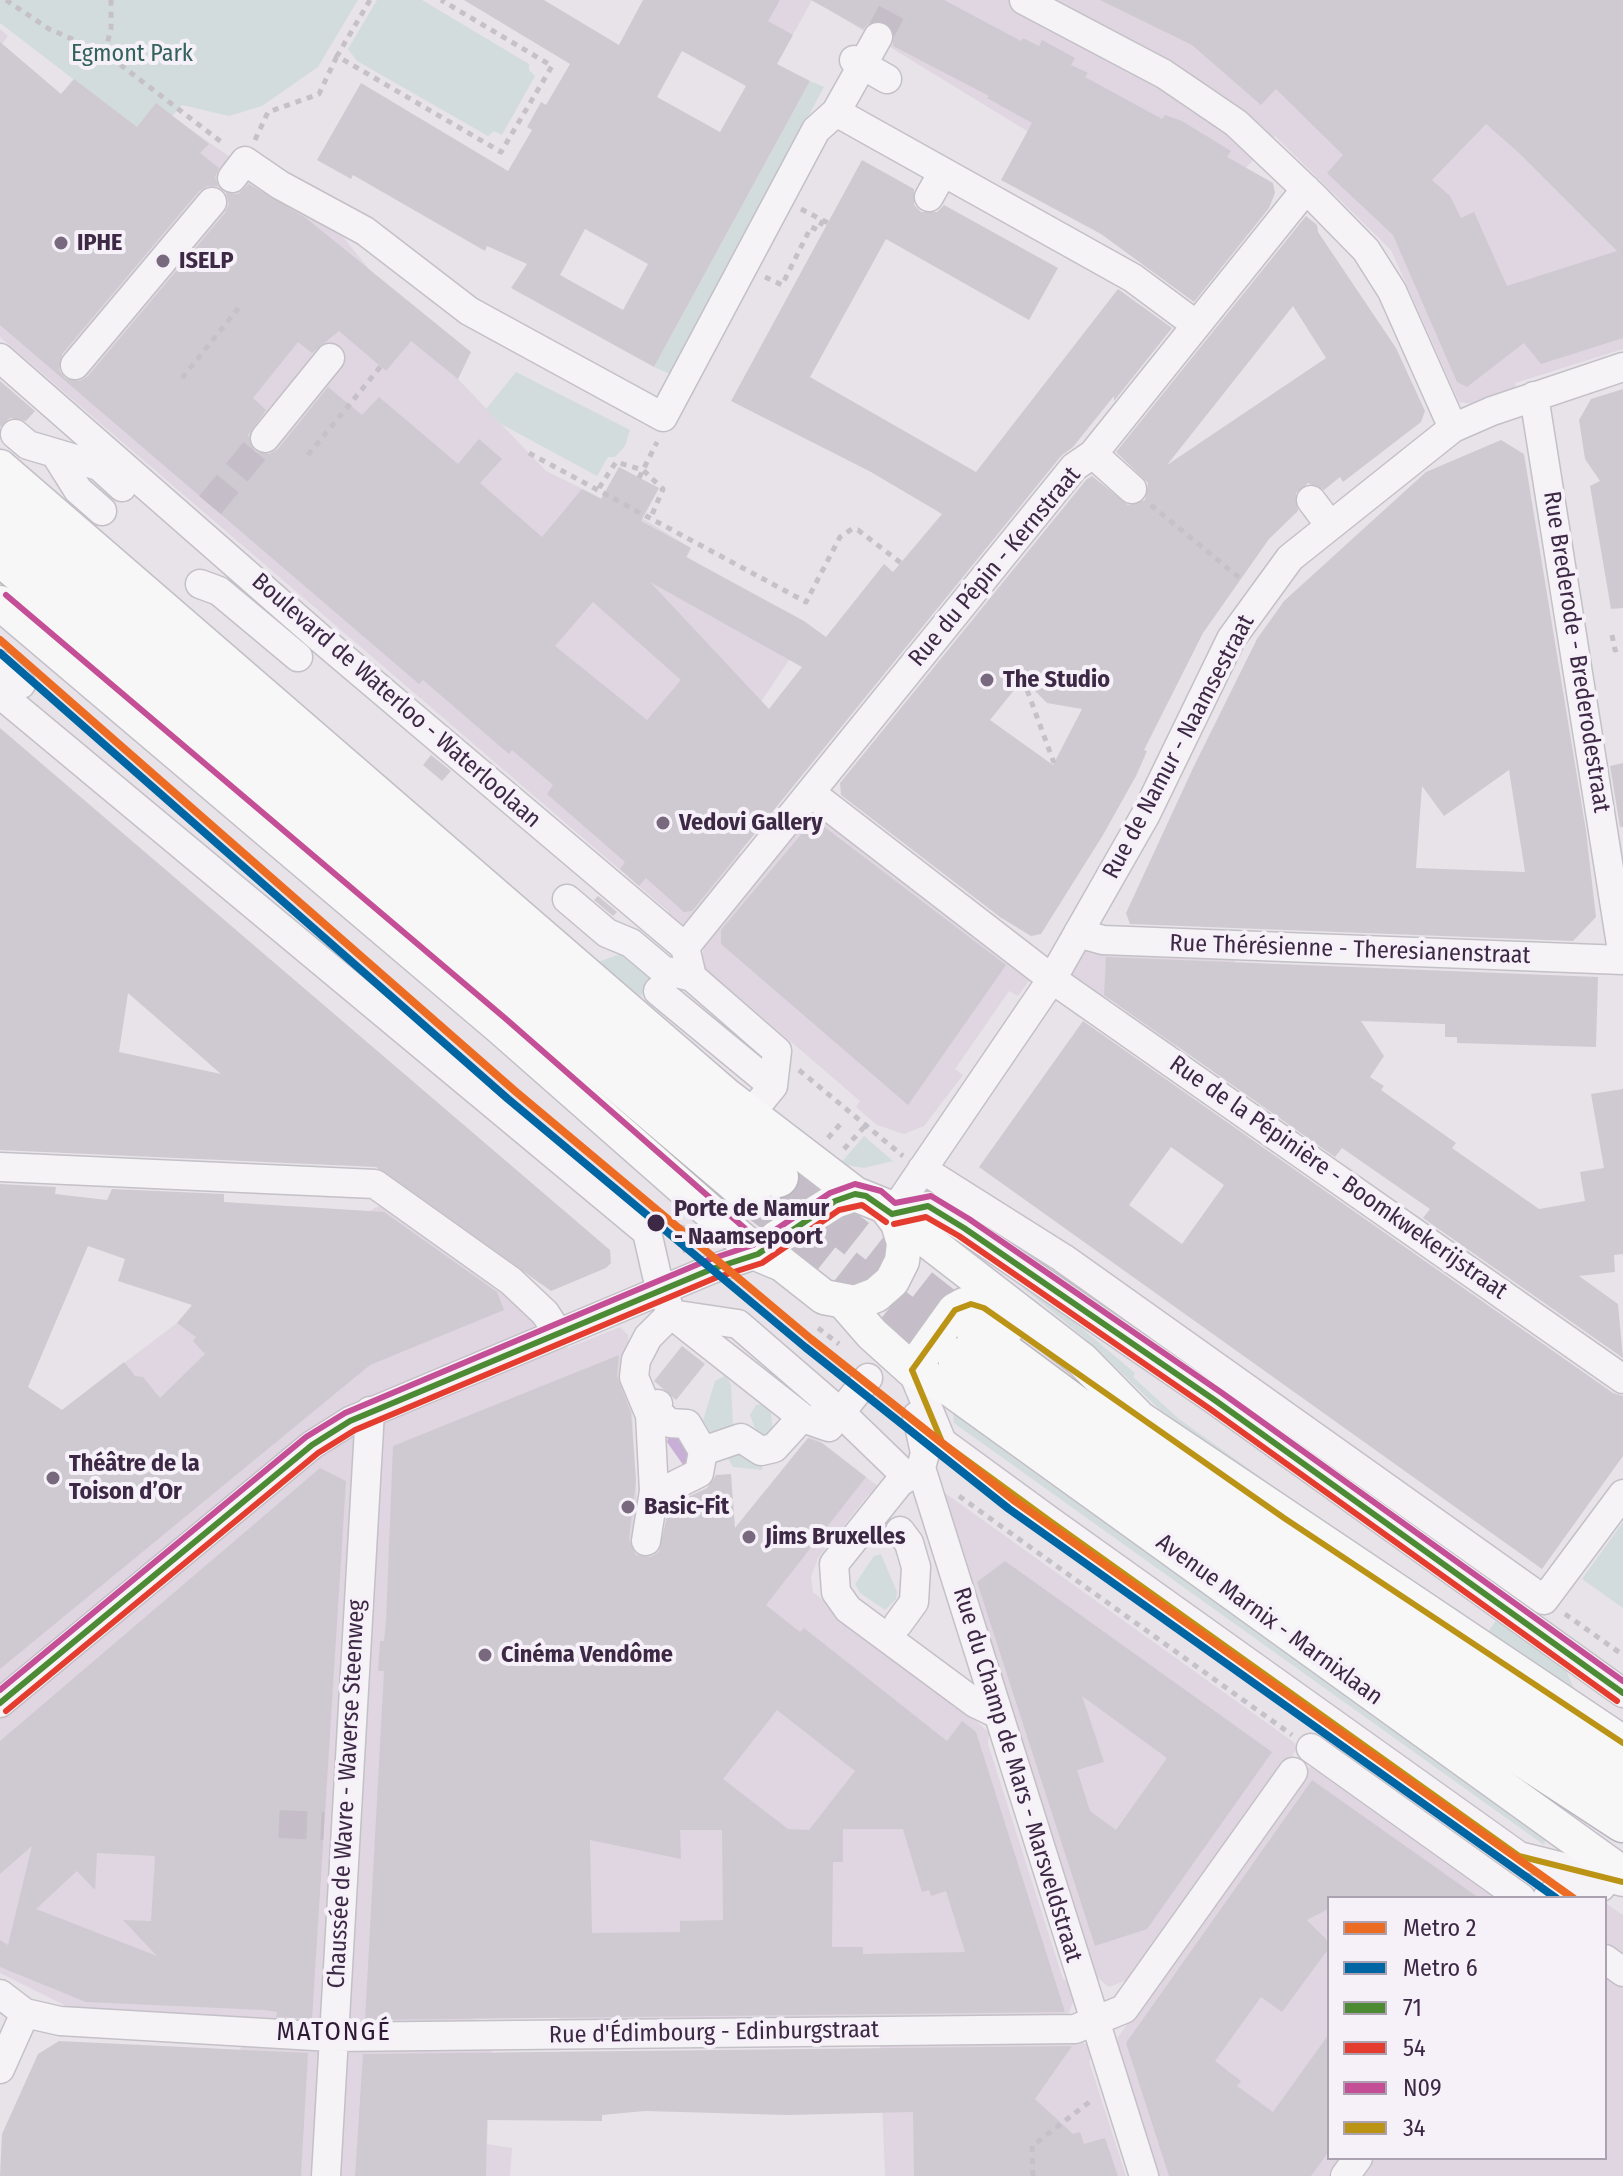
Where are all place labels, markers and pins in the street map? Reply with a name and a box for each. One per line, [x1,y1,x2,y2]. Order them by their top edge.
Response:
place label: IPHE [77,229,122,257]
marker: IPHE [52,234,70,252]
place label: ISELP [179,247,234,275]
marker: ISELP [154,252,172,270]
place label: The Studio [1003,666,1110,694]
marker: The Studio [978,671,996,689]
place label: Vedovi Gallery [679,809,823,837]
marker: Vedovi Gallery [654,814,672,832]
place label: Porte de Namur - Naamsepoort [674,1195,829,1251]
marker: Porte de Namur - Naamsepoort [645,1212,667,1234]
place label: Théâtre de la Toison d’Or [69,1450,200,1506]
marker: Théâtre de la Toison d’Or [44,1469,62,1487]
place label: Basic-Fit [644,1493,729,1521]
marker: Basic-Fit [619,1498,637,1516]
place label: Jims Bruxelles [765,1523,905,1551]
marker: Jims Bruxelles [740,1528,758,1546]
place label: Cinéma Vendôme [501,1641,673,1669]
marker: Cinéma Vendôme [476,1646,494,1664]

